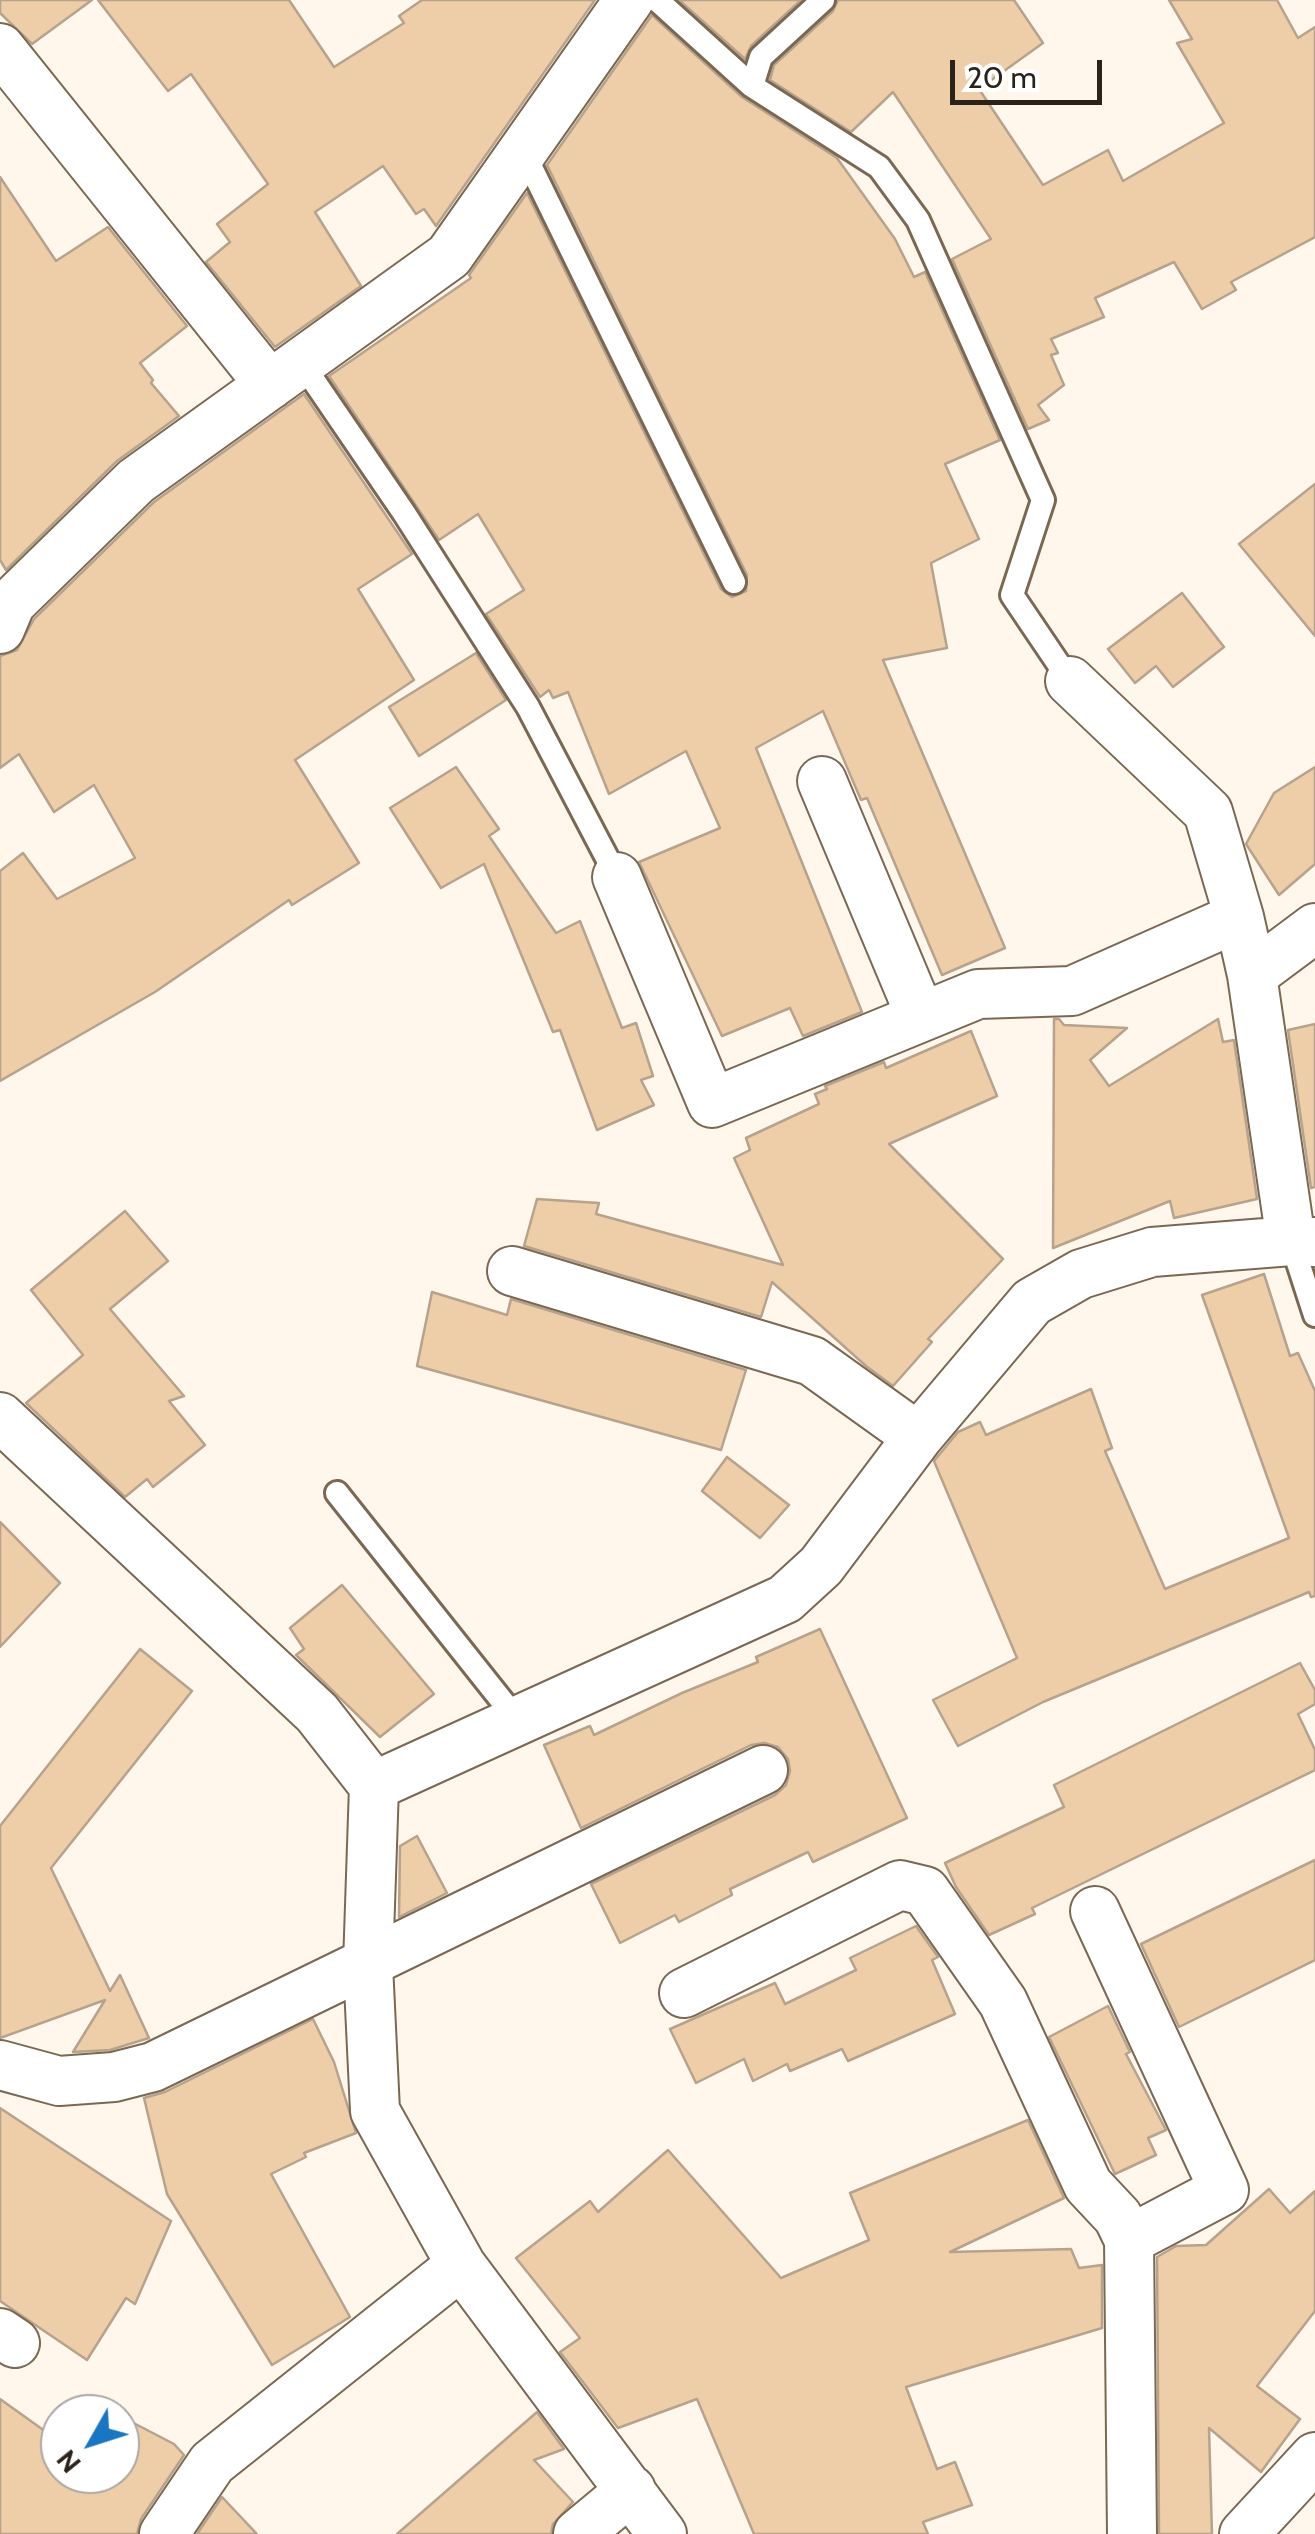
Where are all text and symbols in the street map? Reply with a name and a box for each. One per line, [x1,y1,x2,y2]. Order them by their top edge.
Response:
scale bar [955,40,1108,102]
text: 20 m [967,59,1037,96]
north arrow [40,2394,140,2494]
text: N [49,2443,88,2480]

